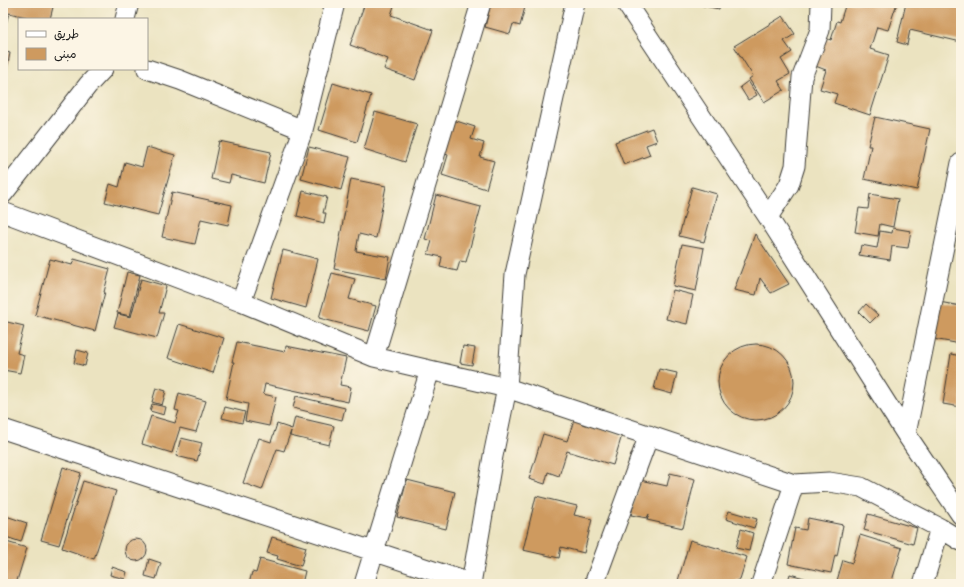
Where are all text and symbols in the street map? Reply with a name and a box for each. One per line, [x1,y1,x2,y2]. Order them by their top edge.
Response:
legend [18,18,148,70]
text: طريق [54,27,79,43]
text: مبنى [54,47,77,63]

